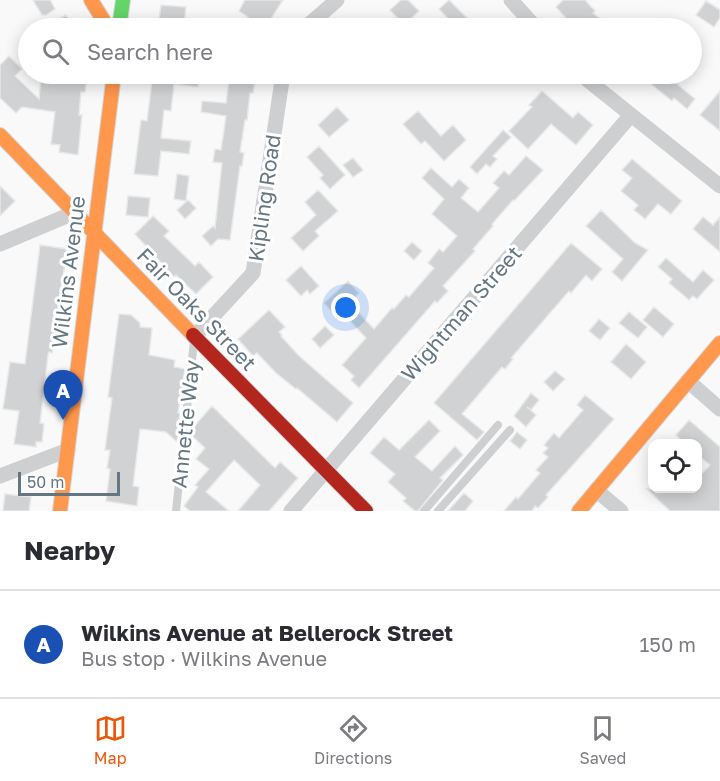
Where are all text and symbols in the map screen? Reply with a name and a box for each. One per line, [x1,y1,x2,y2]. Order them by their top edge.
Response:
search box [18,18,702,84]
icon: search [39,35,72,68]
text: Search here [87,38,213,65]
street label: Kipling Road [242,133,286,263]
street label: Wilkins Avenue [46,194,90,350]
street label: Wightman Street [395,240,527,386]
street label: Fair Oaks Street [132,242,262,376]
your location [331,293,360,322]
street label: Annette Way [165,358,205,489]
pin: A [44,370,82,420]
map controls [648,439,702,493]
button: locate [648,439,702,493]
scale bar [18,469,120,496]
text: 50 m [27,472,64,492]
text: Nearby [24,535,115,566]
text: Wilkins Avenue at Bellerock Street [81,619,453,646]
text: A [36,632,51,656]
text: 150 m [640,632,696,656]
text: Bus stop · Wilkins Avenue [81,646,327,670]
tab: Map [94,712,127,768]
tab: Directions [314,712,392,768]
tab: Saved [580,712,626,768]

